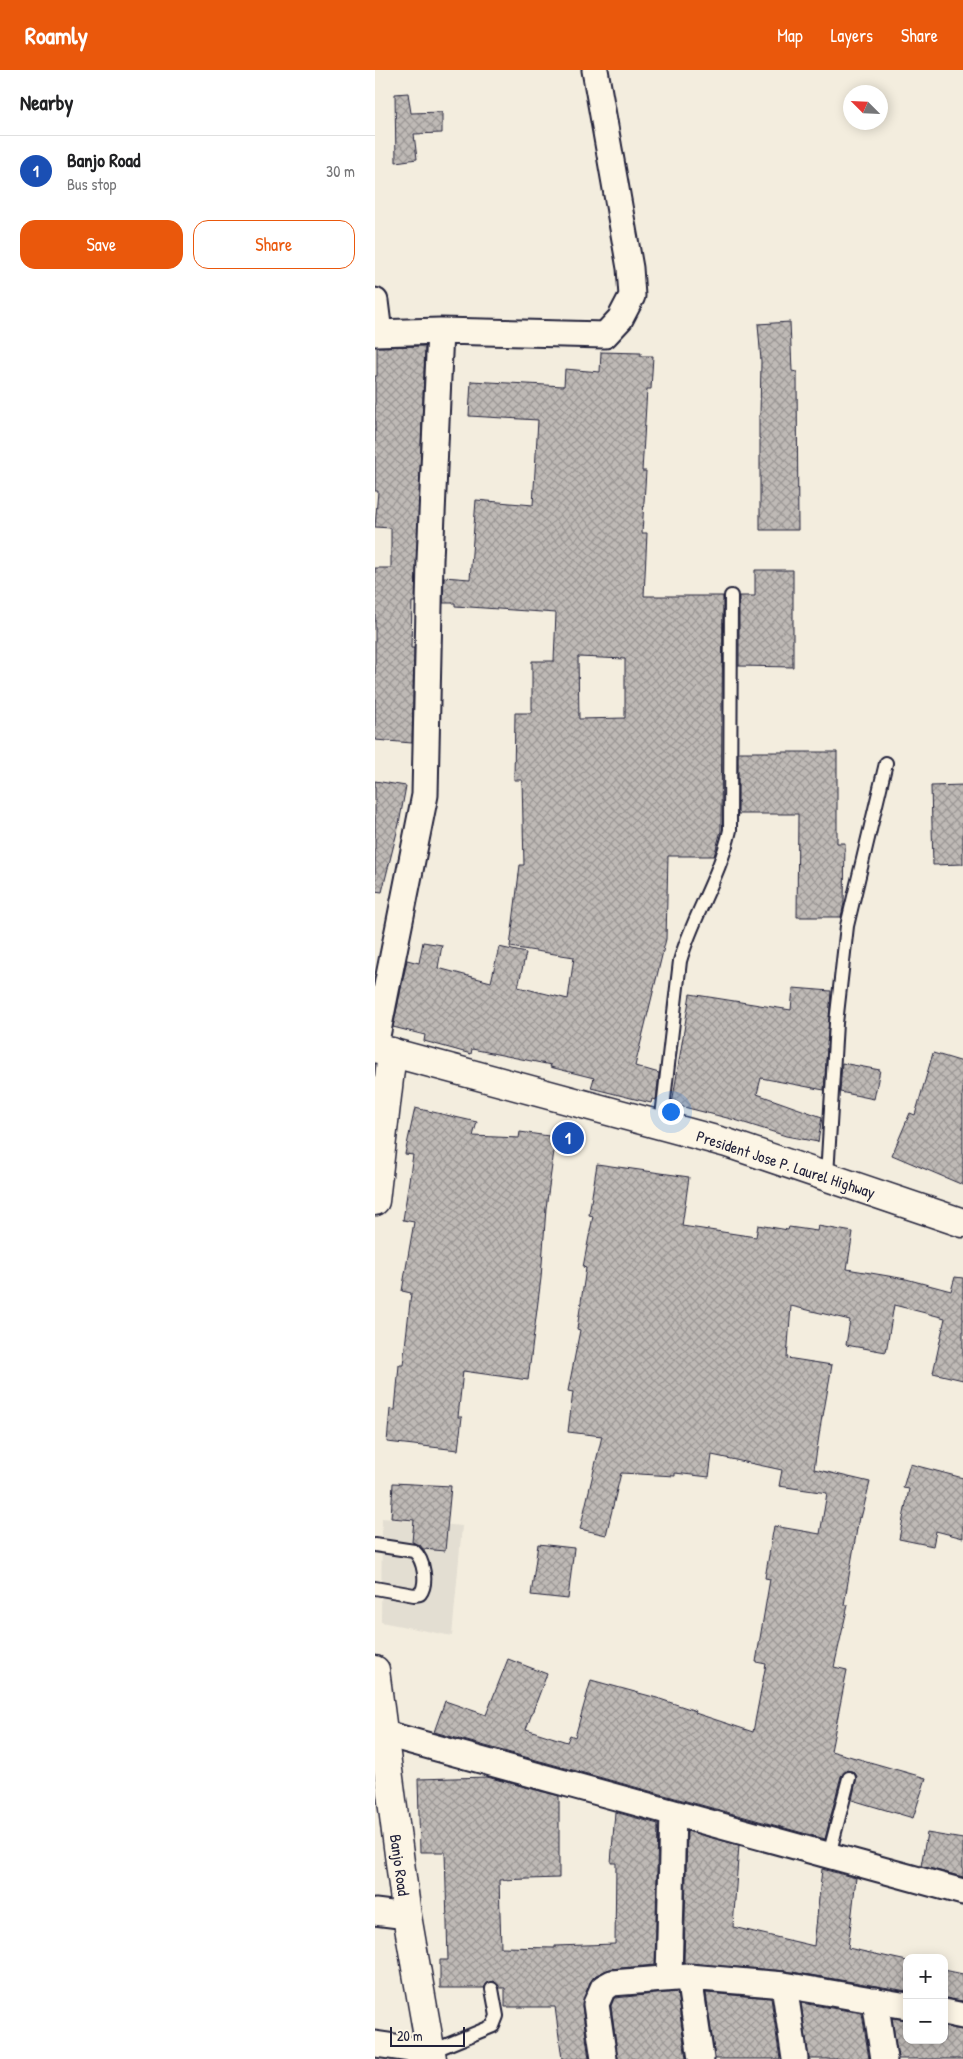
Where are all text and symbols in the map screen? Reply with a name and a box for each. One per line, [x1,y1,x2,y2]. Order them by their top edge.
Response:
text: Roamly [25,19,88,51]
text: Map [777,23,803,48]
text: Layers [831,23,873,48]
text: Share [901,23,938,48]
north arrow [843,85,888,130]
text: Nearby [20,88,73,117]
text: Banjo Road [67,147,140,173]
text: 1 [33,160,39,182]
text: 30 m [326,160,355,182]
text: Bus stop [67,173,116,195]
button: Save [20,220,183,269]
button: Share [193,220,355,269]
your location [658,1099,684,1125]
pin: 1 [552,1119,584,1157]
street label: President Jose P. Laurel Highway [694,1125,878,1203]
street label: Banjo Road [385,1833,415,1897]
map controls [903,1954,948,2044]
button: + [903,1954,948,1999]
button: − [903,1999,948,2044]
scale bar [390,2024,465,2047]
text: 20 m [397,2026,423,2045]

